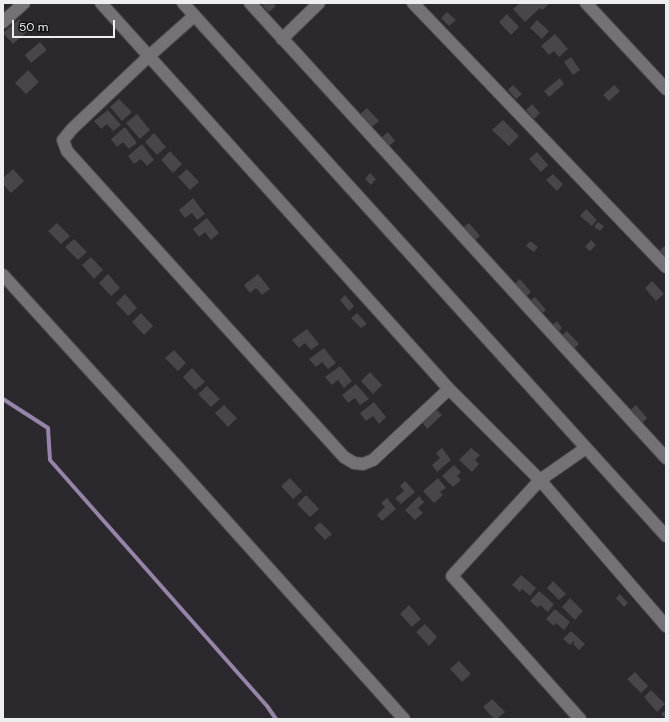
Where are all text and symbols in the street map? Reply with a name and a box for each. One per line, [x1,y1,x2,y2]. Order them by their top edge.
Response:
scale bar [14,12,117,38]
text: 50 m [19,19,48,35]

